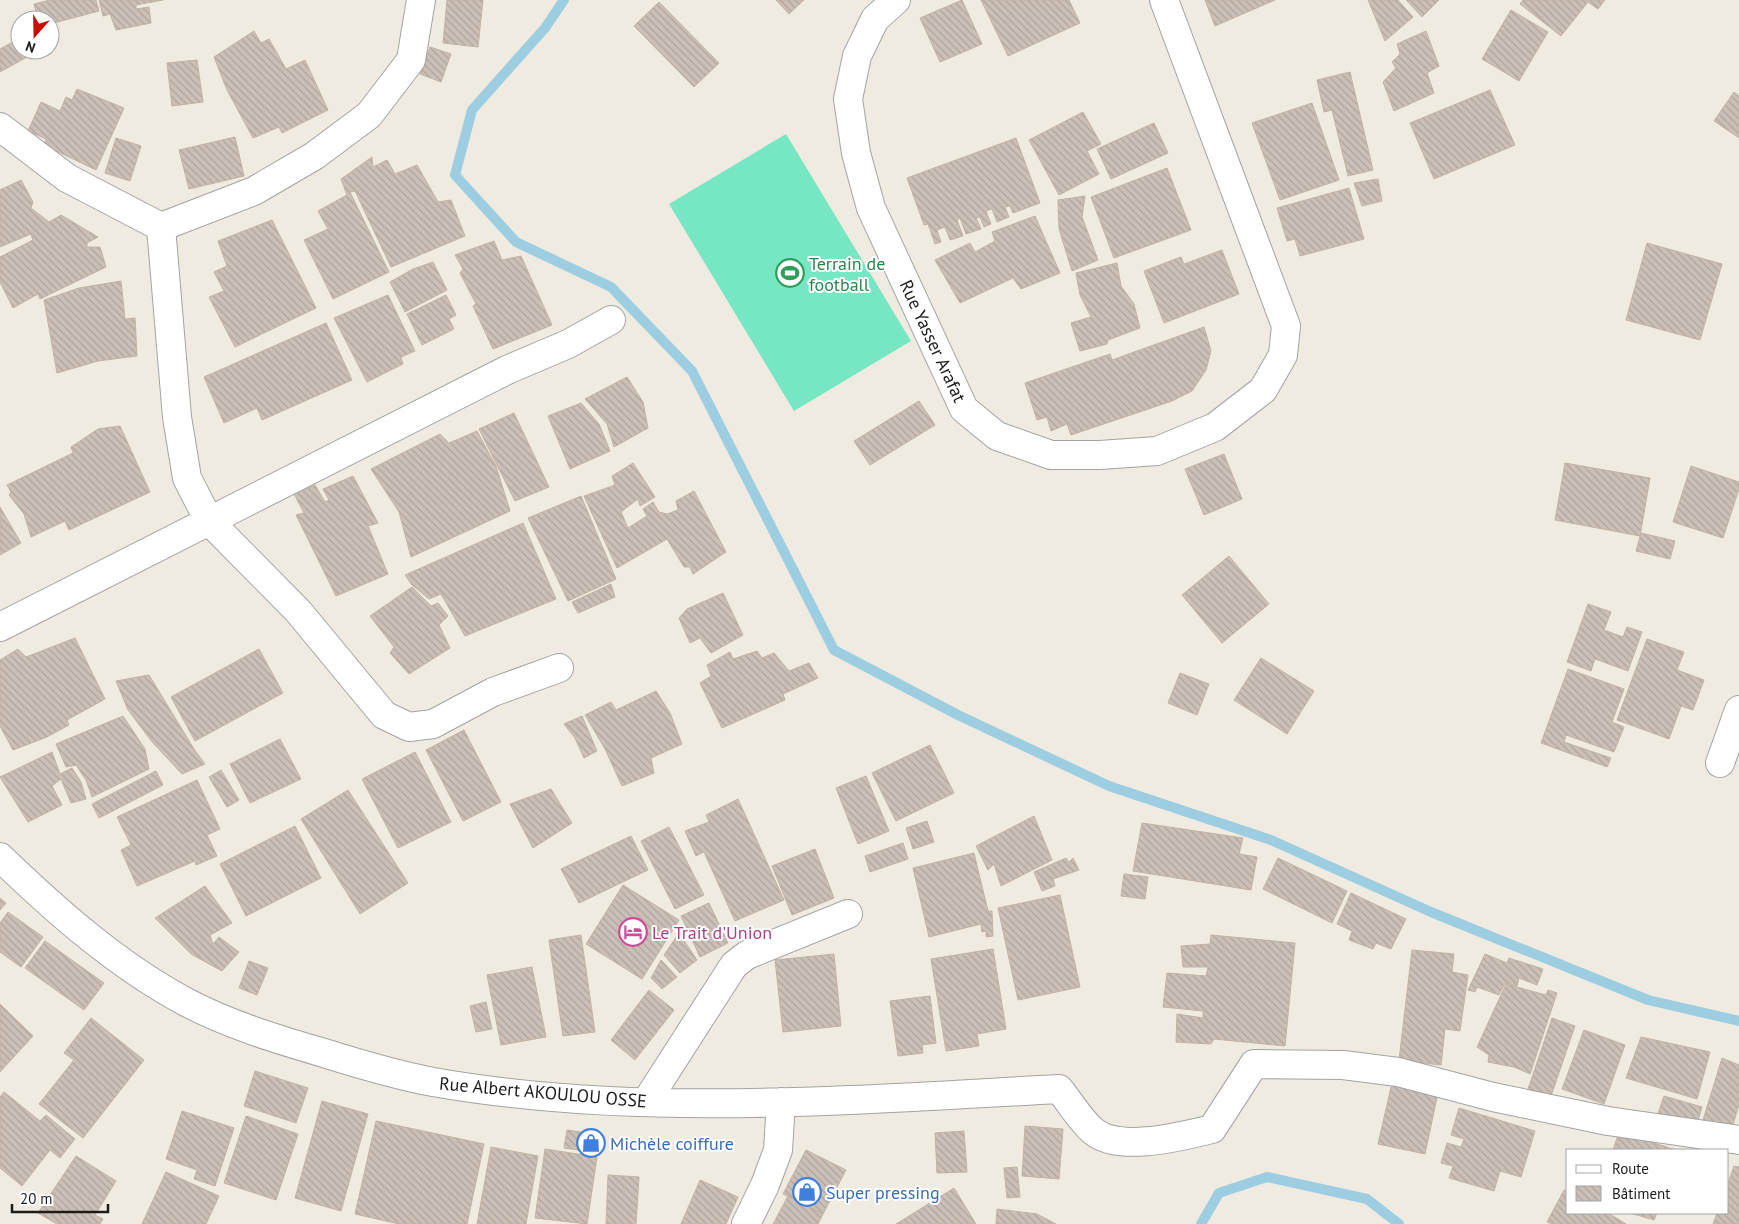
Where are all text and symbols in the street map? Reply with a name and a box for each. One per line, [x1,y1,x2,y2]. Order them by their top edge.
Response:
north arrow [10,10,60,60]
text: N [23,37,38,57]
place label: Terrain de football [809,252,885,296]
sports icon: Terrain de football [775,258,805,288]
street label: Rue Yasser Arafat [895,276,971,406]
hotel icon: Le Trait d'Union [618,917,648,947]
place label: Le Trait d'Union [652,921,772,944]
street label: Rue Albert AKOULOU OSSE [438,1071,648,1113]
shop icon: Michèle coiffure [576,1128,606,1158]
place label: Michèle coiffure [610,1132,734,1155]
legend [1566,1149,1729,1214]
text: Route [1612,1159,1649,1178]
shop icon: Super pressing [792,1177,822,1207]
place label: Super pressing [826,1181,940,1204]
scale bar [12,1182,109,1214]
text: Bâtiment [1612,1184,1670,1203]
text: 20 m [20,1189,53,1208]

